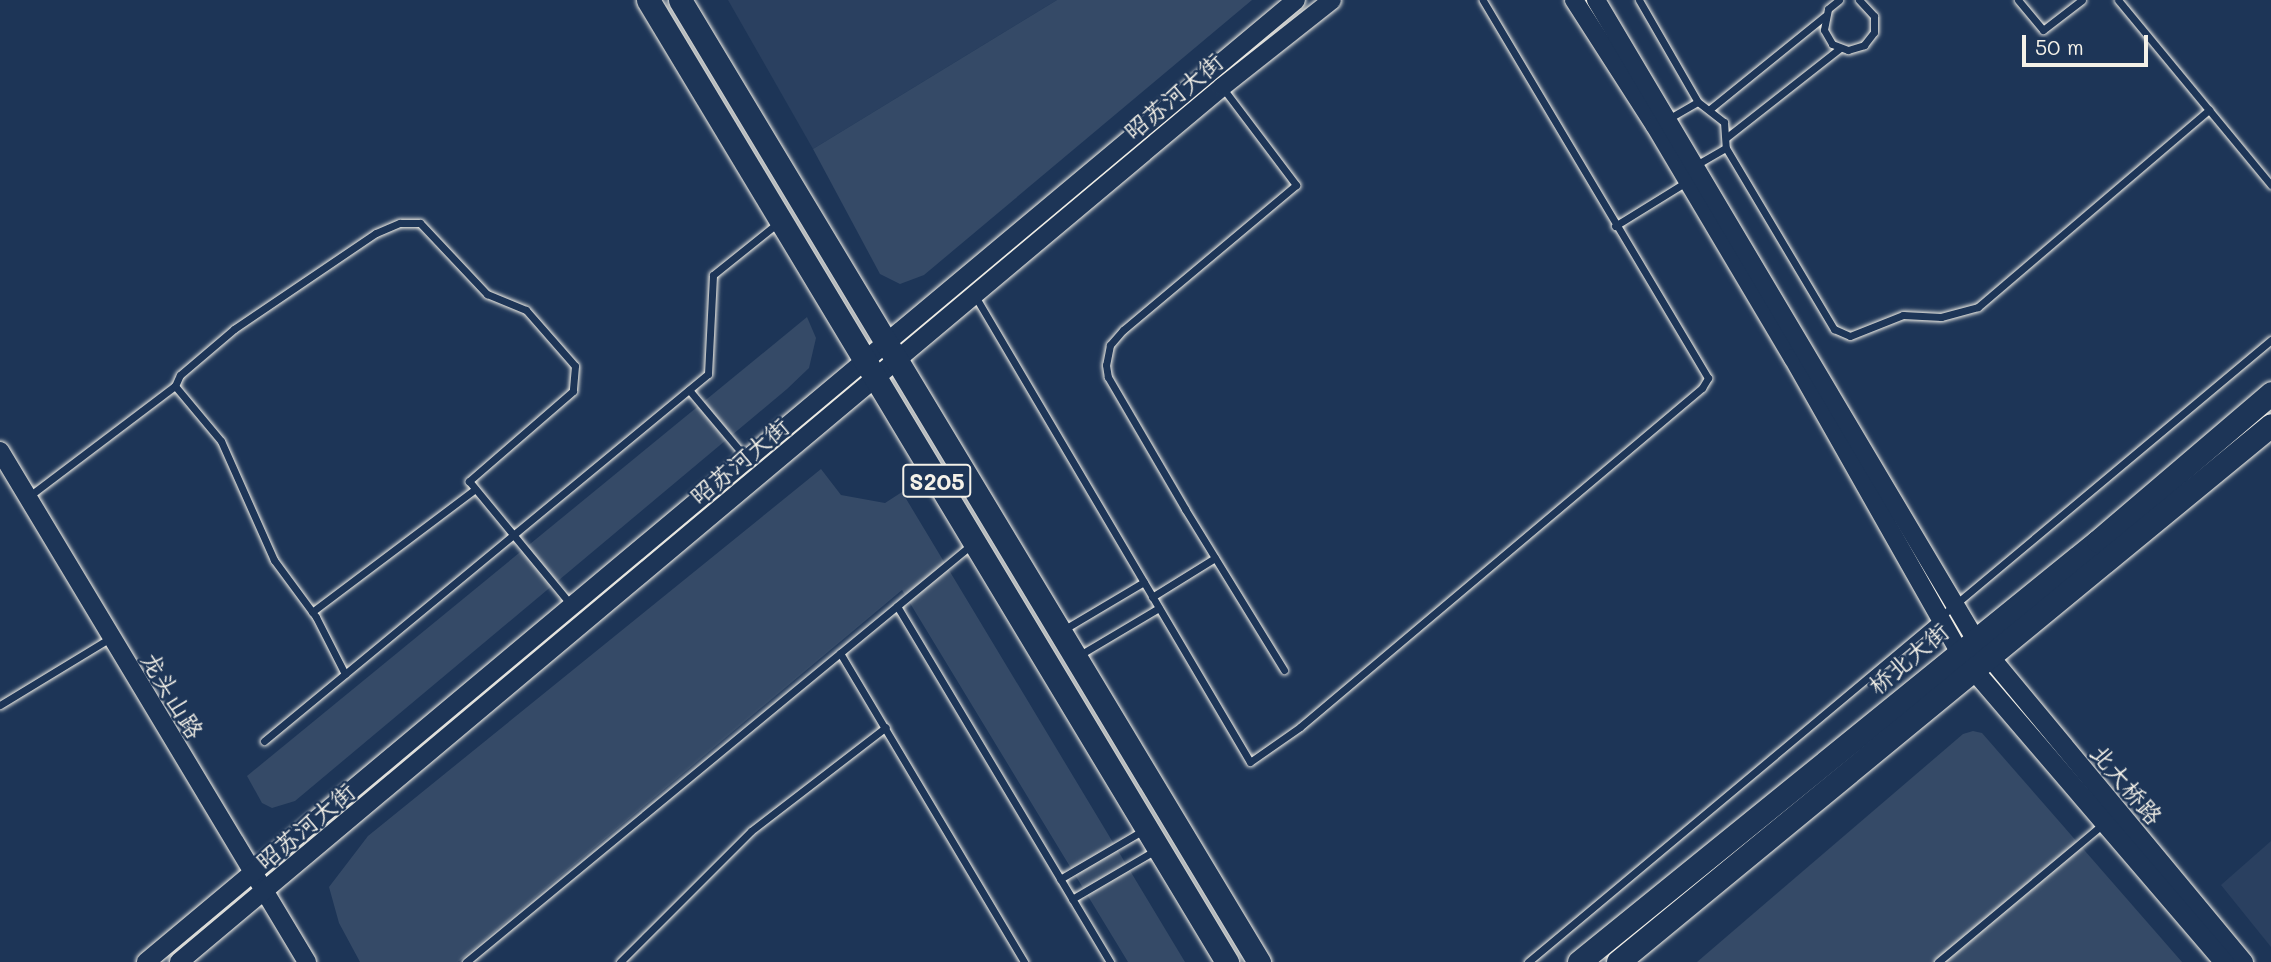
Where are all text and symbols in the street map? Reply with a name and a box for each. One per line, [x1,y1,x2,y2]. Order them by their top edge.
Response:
scale bar [2026,21,2152,65]
text: 50 m [2035,33,2084,60]
street label: 昭苏河大街 [1118,46,1228,146]
street label: 昭苏河大街 [684,411,794,511]
road number: S205 [902,461,972,500]
street label: 桥北大街 [1862,616,1954,700]
street label: 龙头山路 [136,646,210,744]
street label: 北大桥路 [2085,738,2169,830]
street label: 昭苏河大街 [250,776,360,876]

